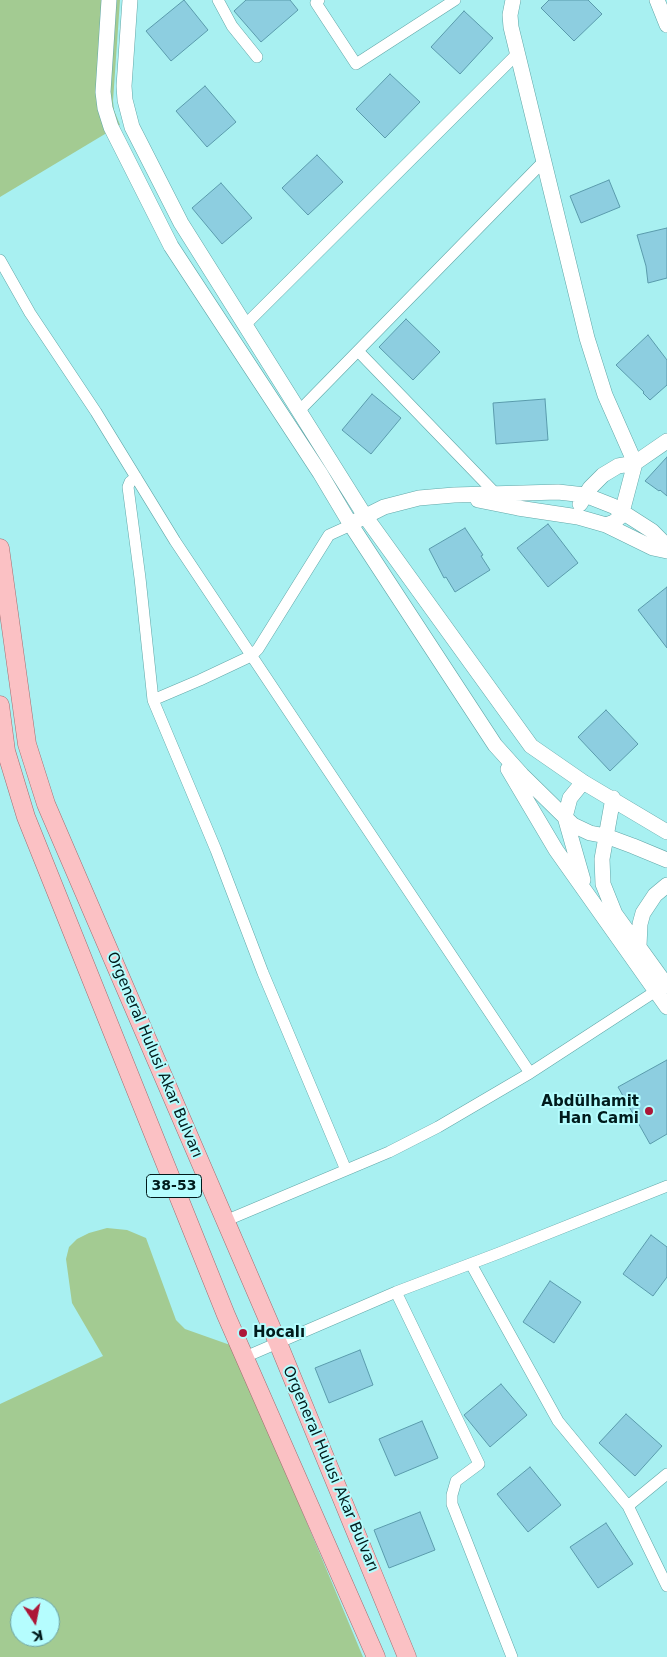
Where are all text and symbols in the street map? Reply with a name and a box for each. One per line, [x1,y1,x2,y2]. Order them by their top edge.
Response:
street label: Orgeneral Hulusi Akar Bulvarı [102,949,206,1161]
place label: Abdülhamit Han Cami [541,1093,639,1128]
marker: Abdülhamit Han Cami [643,1105,655,1117]
road number: 38-53 [146,1174,202,1198]
place label: Hocalı [253,1324,305,1342]
marker: Hocalı [237,1327,249,1339]
street label: Orgeneral Hulusi Akar Bulvarı [278,1363,382,1575]
north arrow [10,1597,60,1647]
text: K [31,1627,45,1645]

